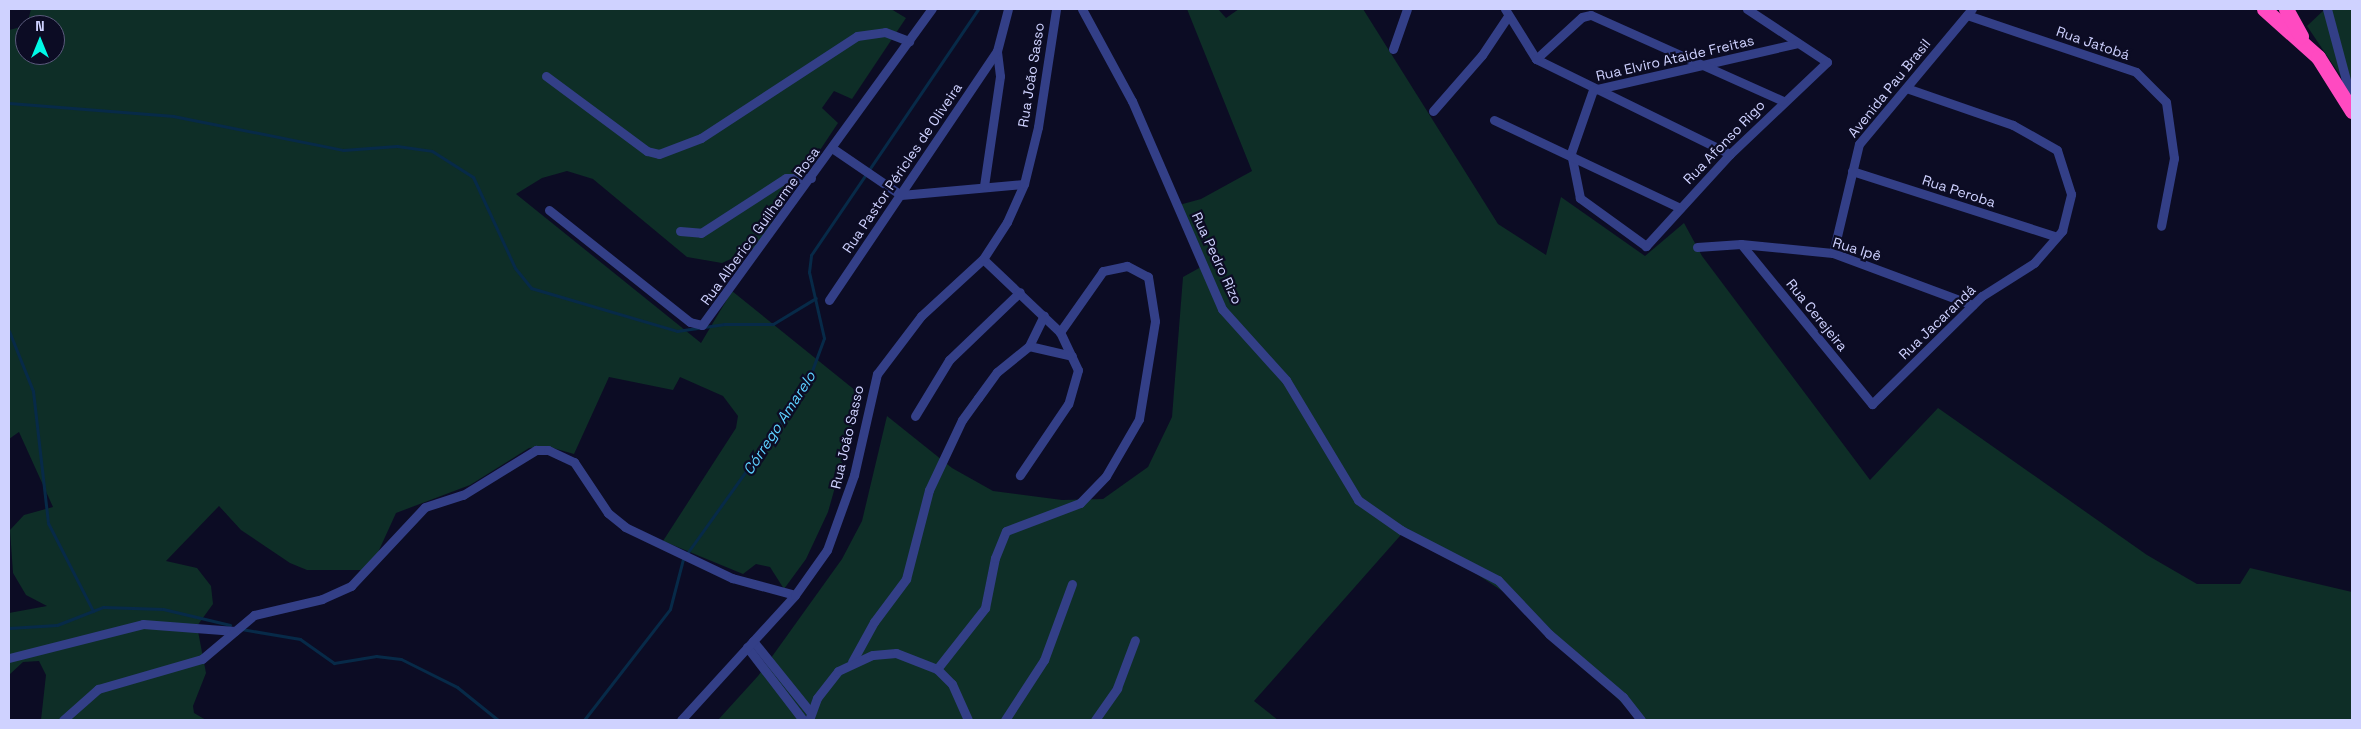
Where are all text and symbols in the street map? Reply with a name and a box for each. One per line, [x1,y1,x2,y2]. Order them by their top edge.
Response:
north arrow [15,15,65,65]
text: N [35,17,45,35]
street label: Rua João Sasso [1014,21,1048,129]
street label: Rua Jatobá [2054,23,2132,63]
street label: Rua Elviro Ataide Freitas [1594,32,1756,84]
street label: Avenida Pau Brasil [1844,35,1934,141]
street label: Rua Pastor Péricles de Oliveira [839,80,965,256]
street label: Rua Afonso Rigo [1680,97,1768,187]
street label: Rua Alberico Guilherme Rosa [697,144,823,308]
street label: Rua Peroba [1920,171,1998,211]
street label: Rua Pedro Rizo [1188,209,1246,307]
street label: Rua Ipê [1831,234,1883,264]
street label: Rua Cerejeira [1783,276,1851,354]
street label: Rua Jacarandá [1895,281,1979,363]
water label: Córrego Amarelo [739,368,819,478]
street label: Rua João Sasso [827,384,867,490]

